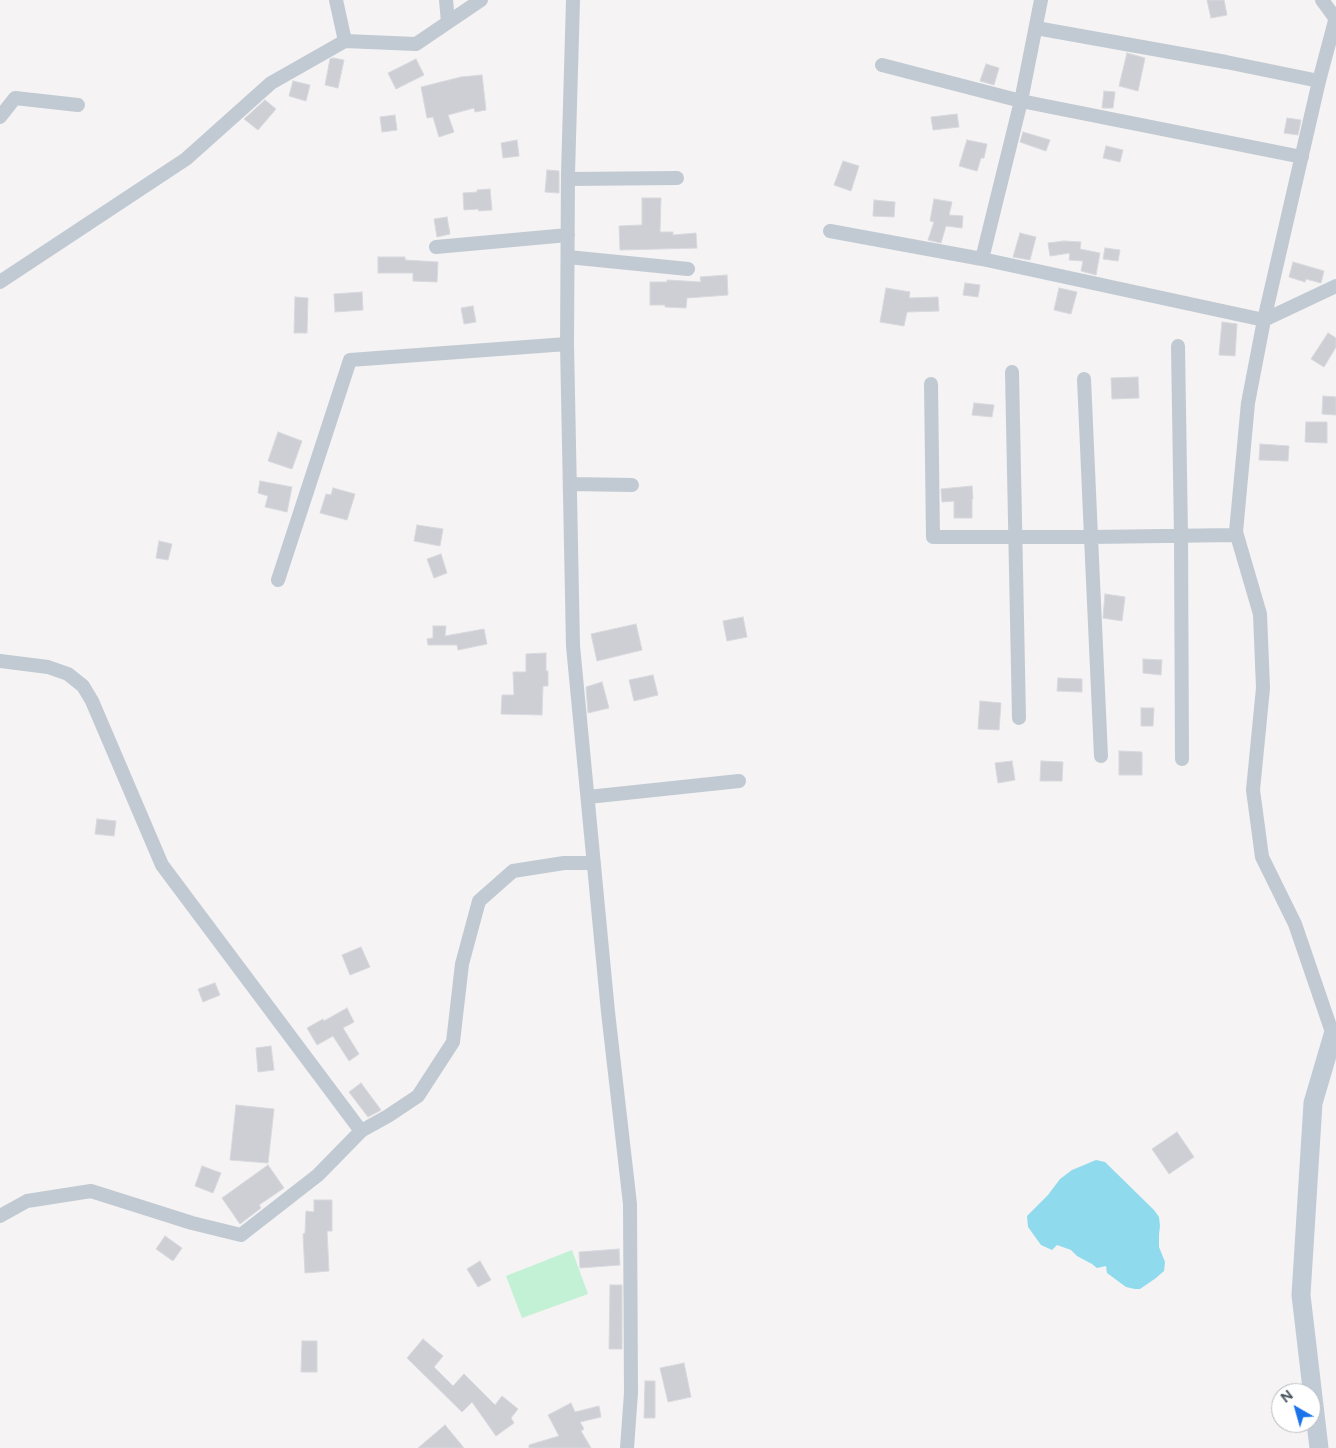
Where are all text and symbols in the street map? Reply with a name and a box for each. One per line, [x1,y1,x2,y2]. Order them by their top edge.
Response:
north arrow [1271,1383,1321,1433]
text: N [1278,1387,1297,1407]

